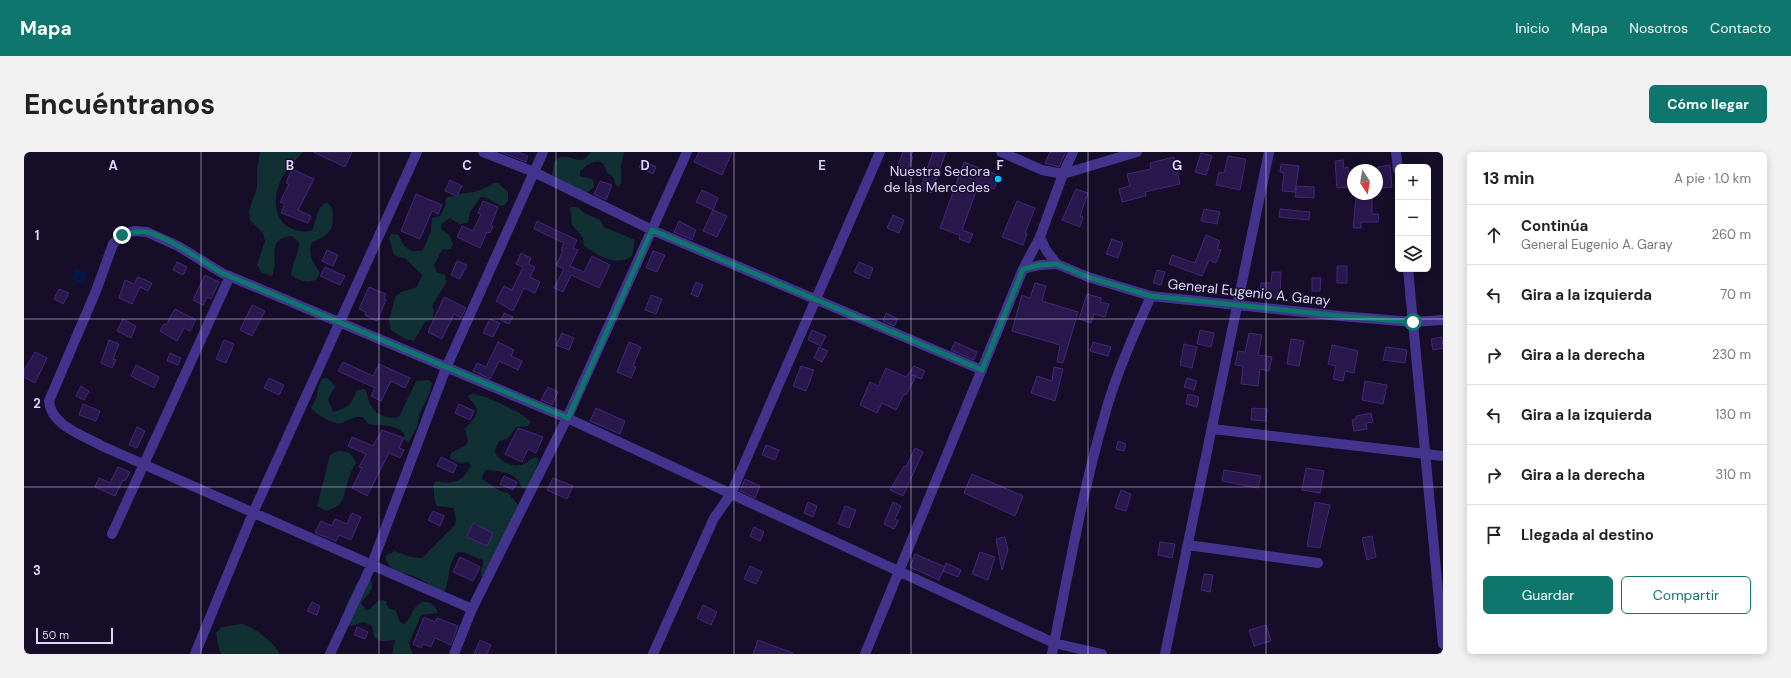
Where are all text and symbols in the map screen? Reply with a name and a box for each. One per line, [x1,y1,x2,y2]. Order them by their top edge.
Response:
text: Mapa [20,16,72,41]
text: Inicio [1515,19,1550,37]
text: Mapa [1572,19,1607,37]
text: Nosotros [1629,19,1688,37]
text: Contacto [1710,19,1771,37]
button: Cómo llegar [1649,85,1767,123]
text: Encuéntranos [24,86,215,123]
text: A [108,157,118,174]
text: B [286,157,294,174]
text: C [462,157,472,174]
text: D [640,157,650,174]
text: E [818,157,826,174]
text: F [996,157,1004,174]
text: G [1172,157,1182,174]
place label: Nuestra Sedora de las Mercedes [884,162,990,196]
north arrow [1347,164,1383,200]
map controls [1395,164,1431,272]
button: + [1395,164,1431,200]
text: 13 min [1483,167,1535,189]
text: A pie · 1.0 km [1674,170,1751,187]
marker: Nuestra Sedora de las Mercedes [993,174,1003,184]
button: − [1395,200,1431,236]
text: Continúa [1521,216,1588,236]
icon: ahead [1483,224,1505,246]
route end [113,226,131,244]
text: 260 m [1711,226,1751,243]
text: 1 [35,227,39,244]
button: layers [1395,236,1431,272]
text: General Eugenio A. Garay [1521,236,1673,253]
street label: General Eugenio A. Garay [1167,275,1331,310]
icon: left [1483,284,1505,306]
text: Gira a la izquierda [1521,285,1652,305]
text: 70 m [1720,286,1751,303]
route start [1404,313,1422,331]
icon: right [1483,344,1505,366]
text: Gira a la derecha [1521,345,1645,365]
text: 230 m [1712,346,1751,363]
text: 2 [33,395,41,412]
icon: left [1483,404,1505,426]
text: Gira a la izquierda [1521,405,1652,425]
text: 130 m [1715,406,1751,423]
icon: right [1483,464,1505,486]
text: Gira a la derecha [1521,465,1645,485]
text: 310 m [1716,466,1751,483]
icon: arrive [1483,524,1505,546]
text: Llegada al destino [1521,525,1654,545]
text: 3 [33,562,41,579]
button: Guardar [1483,576,1613,614]
button: Compartir [1621,576,1751,614]
scale bar [36,626,113,645]
text: 50 m [42,628,69,642]

